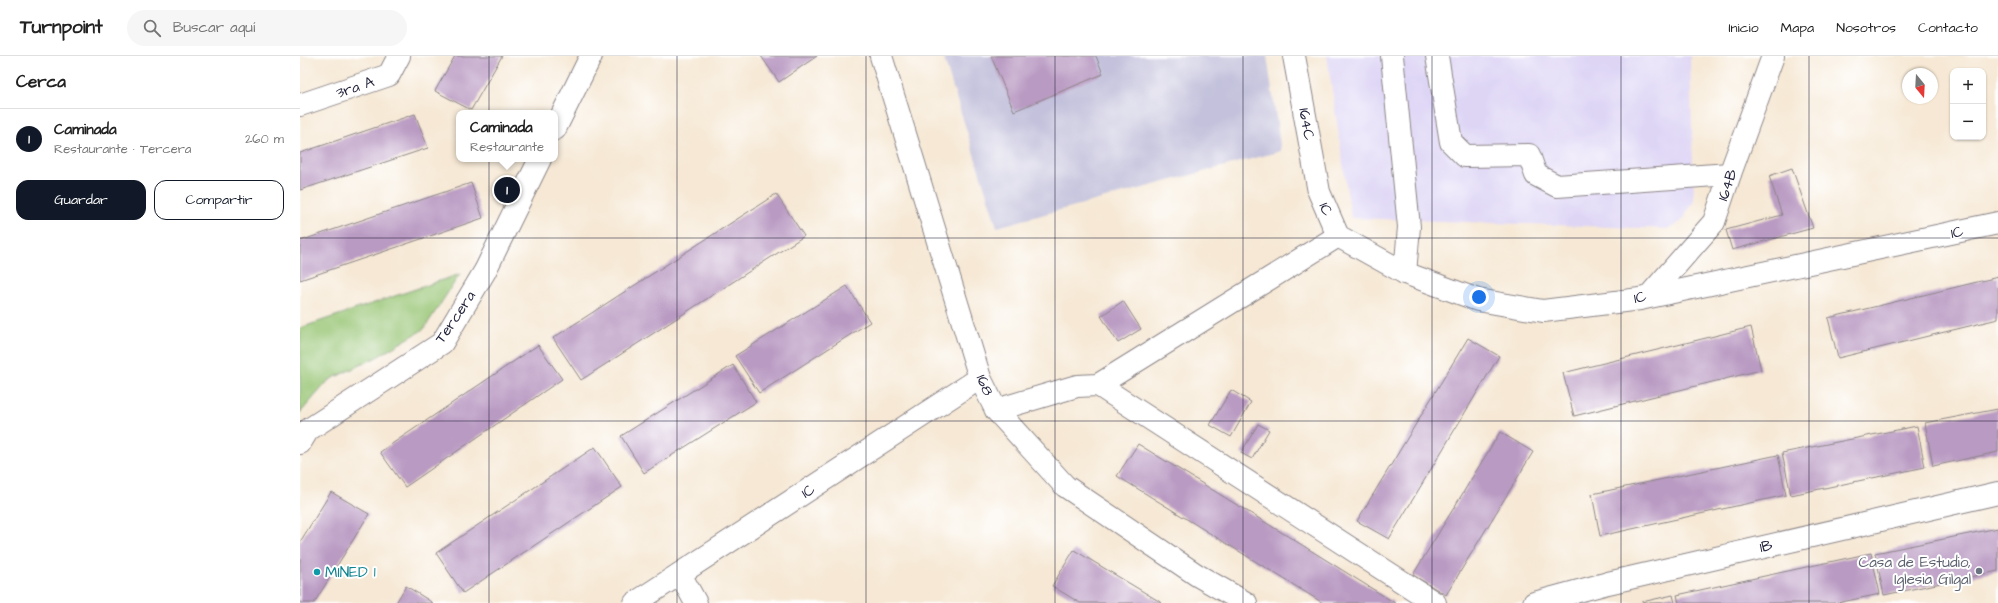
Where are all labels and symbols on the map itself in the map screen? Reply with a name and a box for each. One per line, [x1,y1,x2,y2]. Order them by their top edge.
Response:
north arrow [1902,68,1938,104]
street label: 3ra A [333,71,377,104]
street label: 164C [1293,106,1320,142]
street label: 164B [1713,166,1743,204]
pin: 1 [494,175,520,205]
street label: 1C [1313,199,1338,219]
street label: 1C [1949,221,1966,244]
street label: 1C [1632,286,1649,309]
street label: Tercera [430,287,481,348]
your location [1469,287,1489,307]
street label: 168 [971,371,998,399]
street label: 1C [797,479,820,504]
street label: 1B [1758,535,1775,558]
place label: Casa de Estudio, Iglesia Gilgal [1859,552,1971,591]
place label: MINED 1 [325,562,376,583]
marker: Casa de Estudio, Iglesia Gilgal [1974,566,1984,576]
marker: MINED 1 [312,567,322,577]

